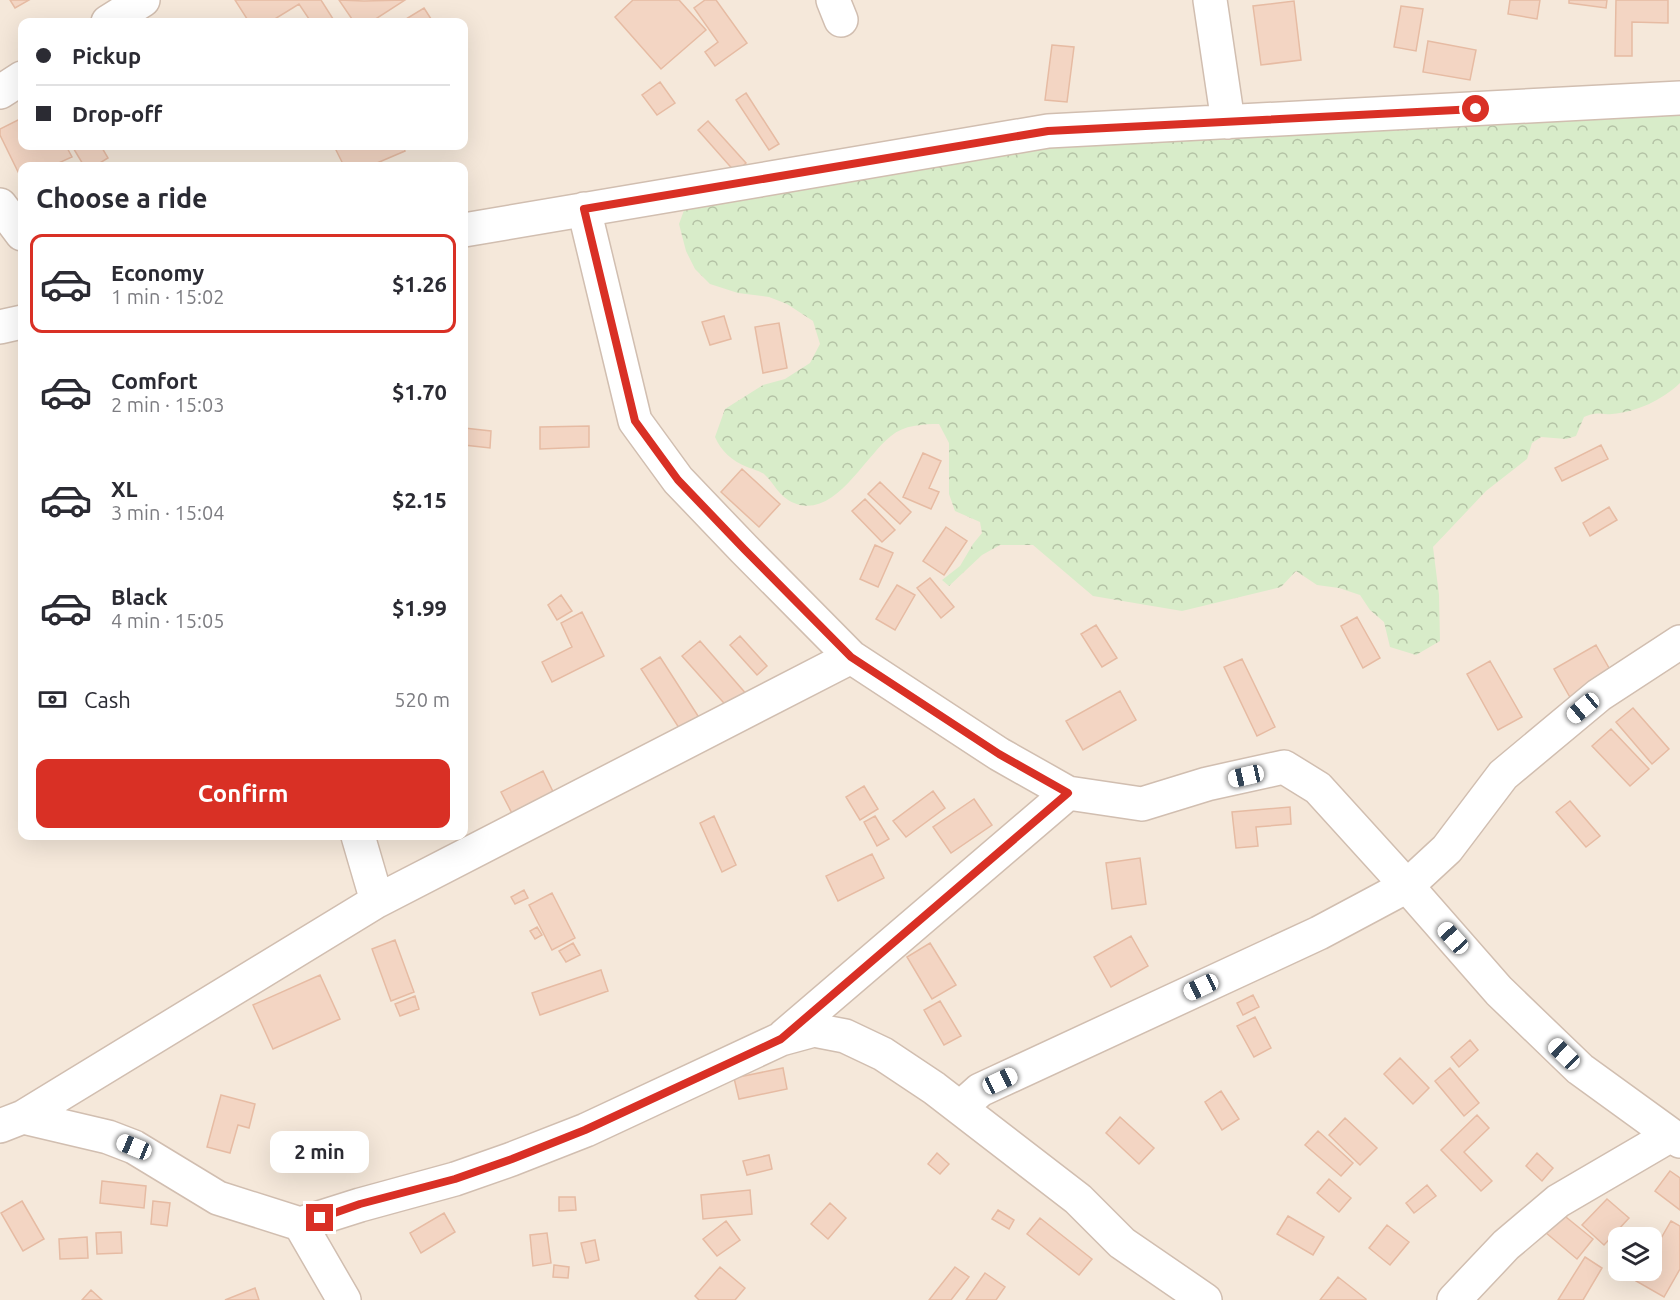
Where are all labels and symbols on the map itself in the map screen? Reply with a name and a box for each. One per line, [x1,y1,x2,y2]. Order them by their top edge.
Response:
route start [1462,95,1489,122]
car [1563,690,1603,726]
car [1226,763,1266,789]
car [1434,919,1472,957]
car [1181,971,1221,1003]
car [1545,1035,1583,1073]
car [980,1065,1020,1097]
callout: 2 min [270,1131,370,1173]
car [114,1132,154,1162]
route end [306,1204,333,1231]

